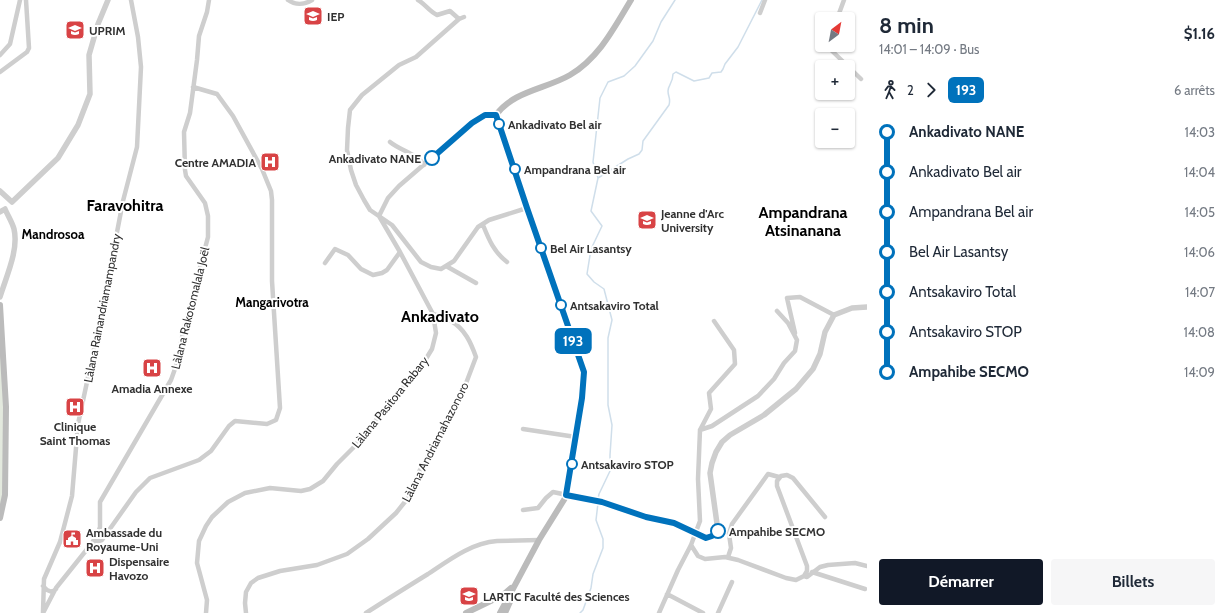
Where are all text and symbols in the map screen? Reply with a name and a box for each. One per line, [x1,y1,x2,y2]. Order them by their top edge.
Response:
school or university icon: IEP [302,5,324,27]
place label: IEP [327,9,344,24]
north arrow [815,12,855,52]
map controls [815,12,855,148]
text: 8 min [879,12,934,39]
school or university icon: UPRIM [64,19,86,41]
place label: UPRIM [89,23,126,38]
text: $1.16 [1184,25,1215,43]
text: 14:01 – 14:09 · Bus [879,41,979,57]
button: + [815,60,855,100]
icon: walk [879,79,901,101]
icon: forward [920,79,942,101]
text: 193 [956,81,976,99]
text: 2 [907,82,914,98]
text: 6 arrêts [1174,82,1215,98]
button: − [815,108,855,148]
place label: Ankadivato Bel air [508,117,601,132]
marker: Ankadivato Bel air [493,118,505,130]
text: Ankadivato NANE [909,123,1024,141]
text: 14:03 [1184,124,1215,140]
marker: Ankadivato NANE [424,150,440,166]
hospital icon: Centre AMADIA [259,151,281,173]
place label: Ankadivato NANE [329,151,421,166]
place label: Centre AMADIA [175,155,256,170]
place label: Ampandrana Bel air [524,162,626,177]
marker: Ampandrana Bel air [509,163,521,175]
text: Ankadivato Bel air [909,163,1022,181]
text: 14:04 [1184,164,1215,180]
district label: Faravohitra [87,196,163,215]
district label: Ampandrana Atsinanana [759,203,847,240]
text: Ampandrana Bel air [909,203,1033,221]
text: 14:05 [1184,204,1215,220]
place label: Jeanne d'Arc University [660,206,724,235]
school or university icon: Jeanne d'Arc University [636,209,658,231]
district label: Mandrosoa [22,226,85,242]
street label: Làlana Rainandriamampandry [80,232,124,384]
place label: Bel Air Lasantsy [550,241,632,256]
marker: Bel Air Lasantsy [535,242,547,254]
text: Bel Air Lasantsy [909,243,1008,261]
text: 14:06 [1184,244,1215,260]
street label: Làlana Rakotomalala Joël [168,245,212,371]
text: Antsakaviro Total [909,283,1016,301]
text: 14:07 [1185,284,1215,300]
district label: Mangarivotra [235,294,309,310]
place label: Antsakaviro Total [570,298,659,313]
marker: Antsakaviro Total [555,299,567,311]
district label: Ankadivato [401,307,479,326]
text: Antsakaviro STOP [909,323,1022,341]
text: 14:08 [1184,324,1215,340]
line badge: 193 [550,328,596,354]
text: 193 [563,332,583,350]
street label: Làlana Pasitora Rabary [348,353,432,451]
hospital icon: Amadia Annexe [141,357,163,379]
text: Ampahibe SECMO [909,363,1029,381]
text: 14:09 [1184,364,1215,380]
street label: Làlana Andriamahazonoro [398,379,472,504]
place label: Amadia Annexe [111,381,193,396]
hospital icon: Clinique Saint Thomas [64,396,86,418]
place label: Clinique Saint Thomas [40,419,110,448]
place label: Antsakaviro STOP [581,457,674,472]
marker: Antsakaviro STOP [566,458,578,470]
marker: Ampahibe SECMO [710,523,726,539]
place label: Ampahibe SECMO [729,524,825,539]
place label: Ambassade du Royaume-Uni [86,525,162,554]
public building icon: Ambassade du Royaume-Uni [61,528,83,550]
place label: Dispensaire Havozo [109,554,169,583]
hospital icon: Dispensaire Havozo [84,557,106,579]
button: Démarrer [879,559,1043,605]
button: Billets [1051,559,1215,605]
school or university icon: LARTIC Faculté des Sciences [458,585,480,607]
place label: LARTIC Faculté des Sciences [483,589,630,604]

